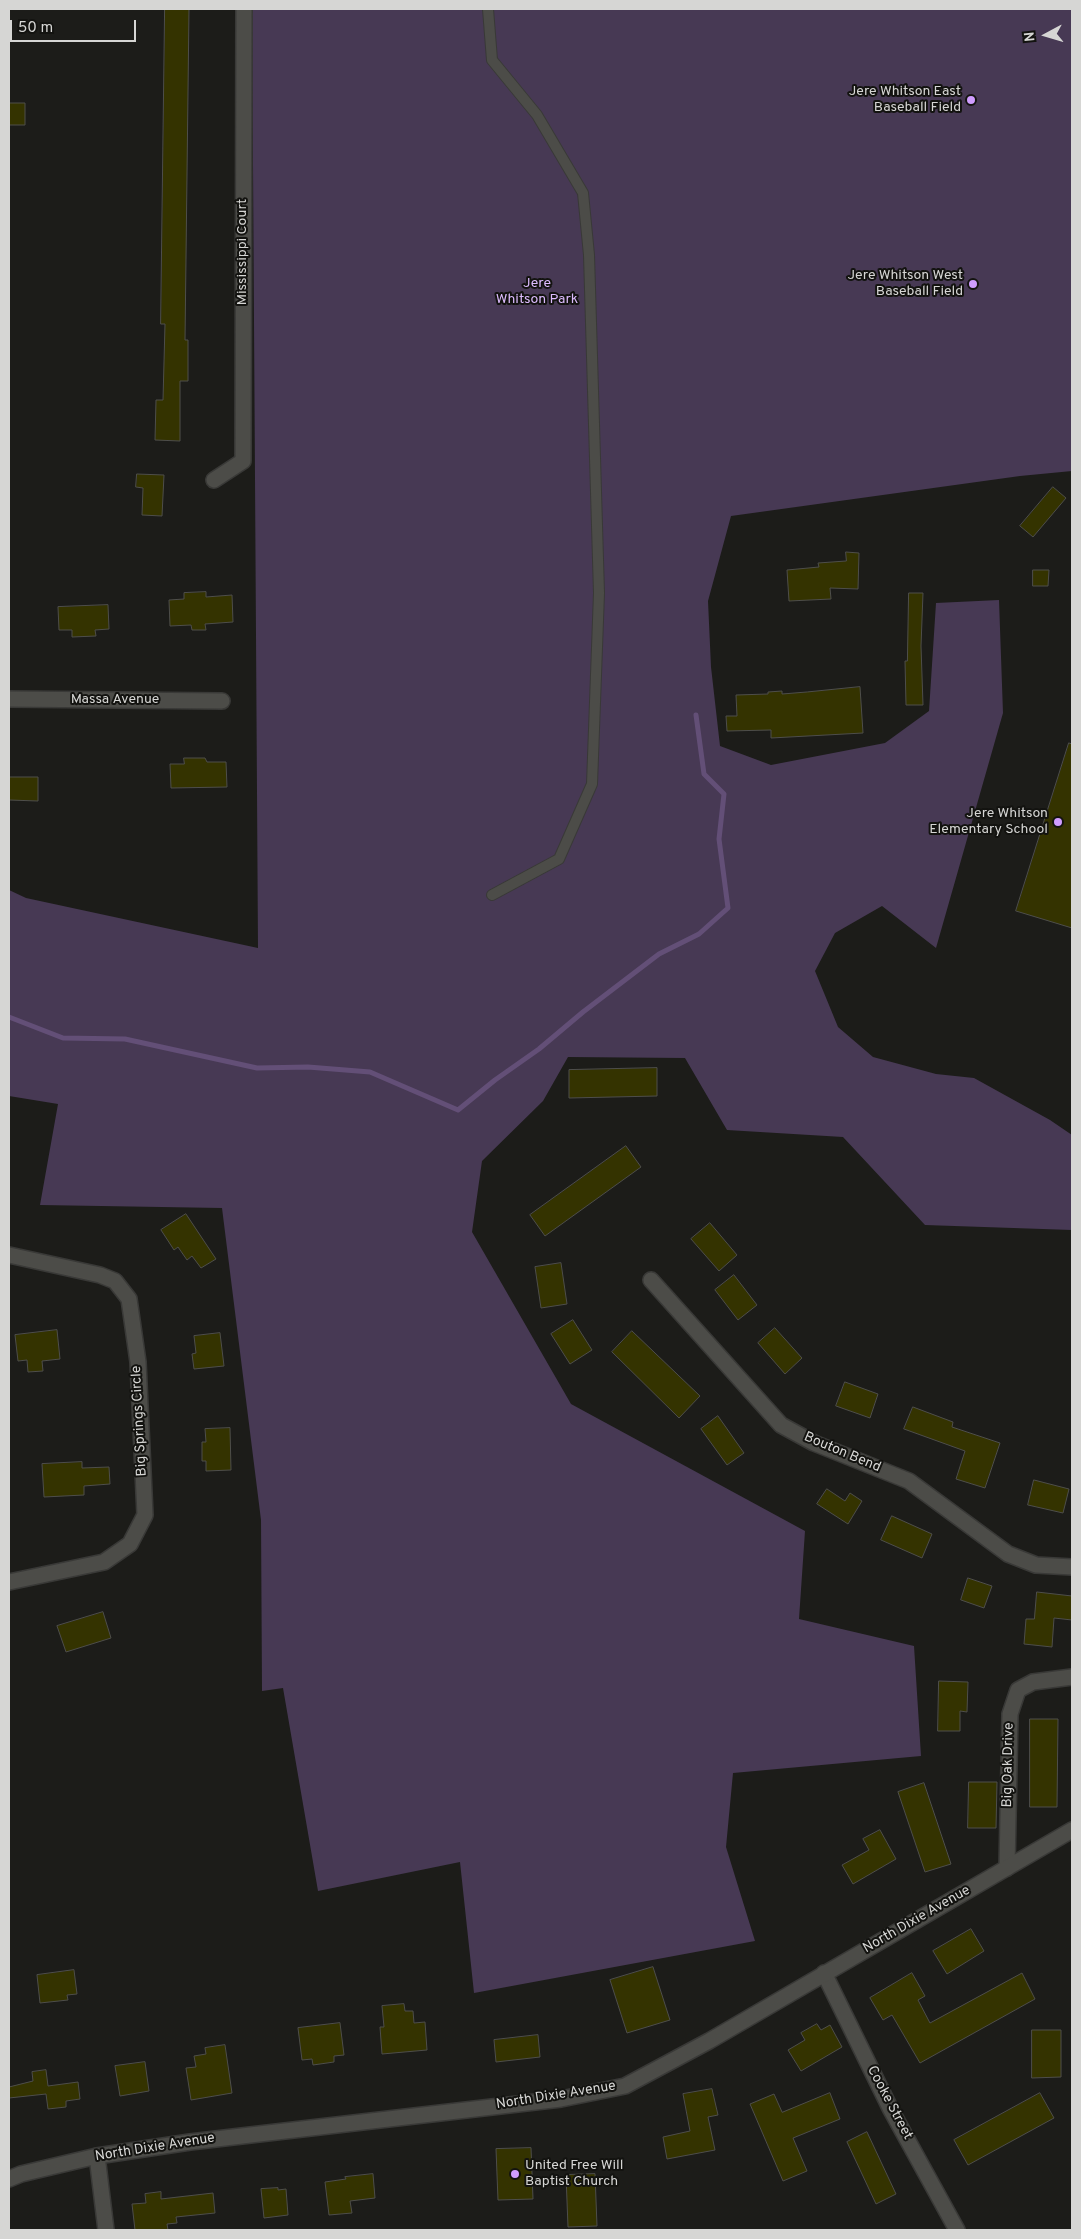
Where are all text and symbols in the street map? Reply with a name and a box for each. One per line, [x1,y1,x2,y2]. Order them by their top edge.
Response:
scale bar [12,10,139,42]
north arrow [1021,10,1071,60]
text: 50 m [18,19,53,38]
text: N [1022,31,1040,43]
place label: Jere Whitson East Baseball Field [849,84,961,116]
marker: Jere Whitson East Baseball Field [965,94,977,106]
street label: Mississippi Court [235,199,251,305]
place label: Jere Whitson West Baseball Field [847,268,963,300]
park label: Jere Whitson Park [496,276,578,308]
marker: Jere Whitson West Baseball Field [967,278,979,290]
street label: Massa Avenue [71,692,159,708]
place label: Jere Whitson Elementary School [929,806,1048,839]
marker: Jere Whitson Elementary School [1052,816,1064,828]
street label: Big Springs Circle [129,1365,151,1477]
street label: Bouton Bend [801,1429,883,1477]
street label: Big Oak Drive [1000,1722,1018,1808]
street label: North Dixie Avenue [860,1882,974,1958]
street label: Cooke Street [862,2063,916,2143]
street label: North Dixie Avenue [495,2078,617,2114]
street label: North Dixie Avenue [94,2130,216,2166]
place label: United Free Will Baptist Church [525,2158,623,2190]
marker: United Free Will Baptist Church [509,2168,521,2180]

